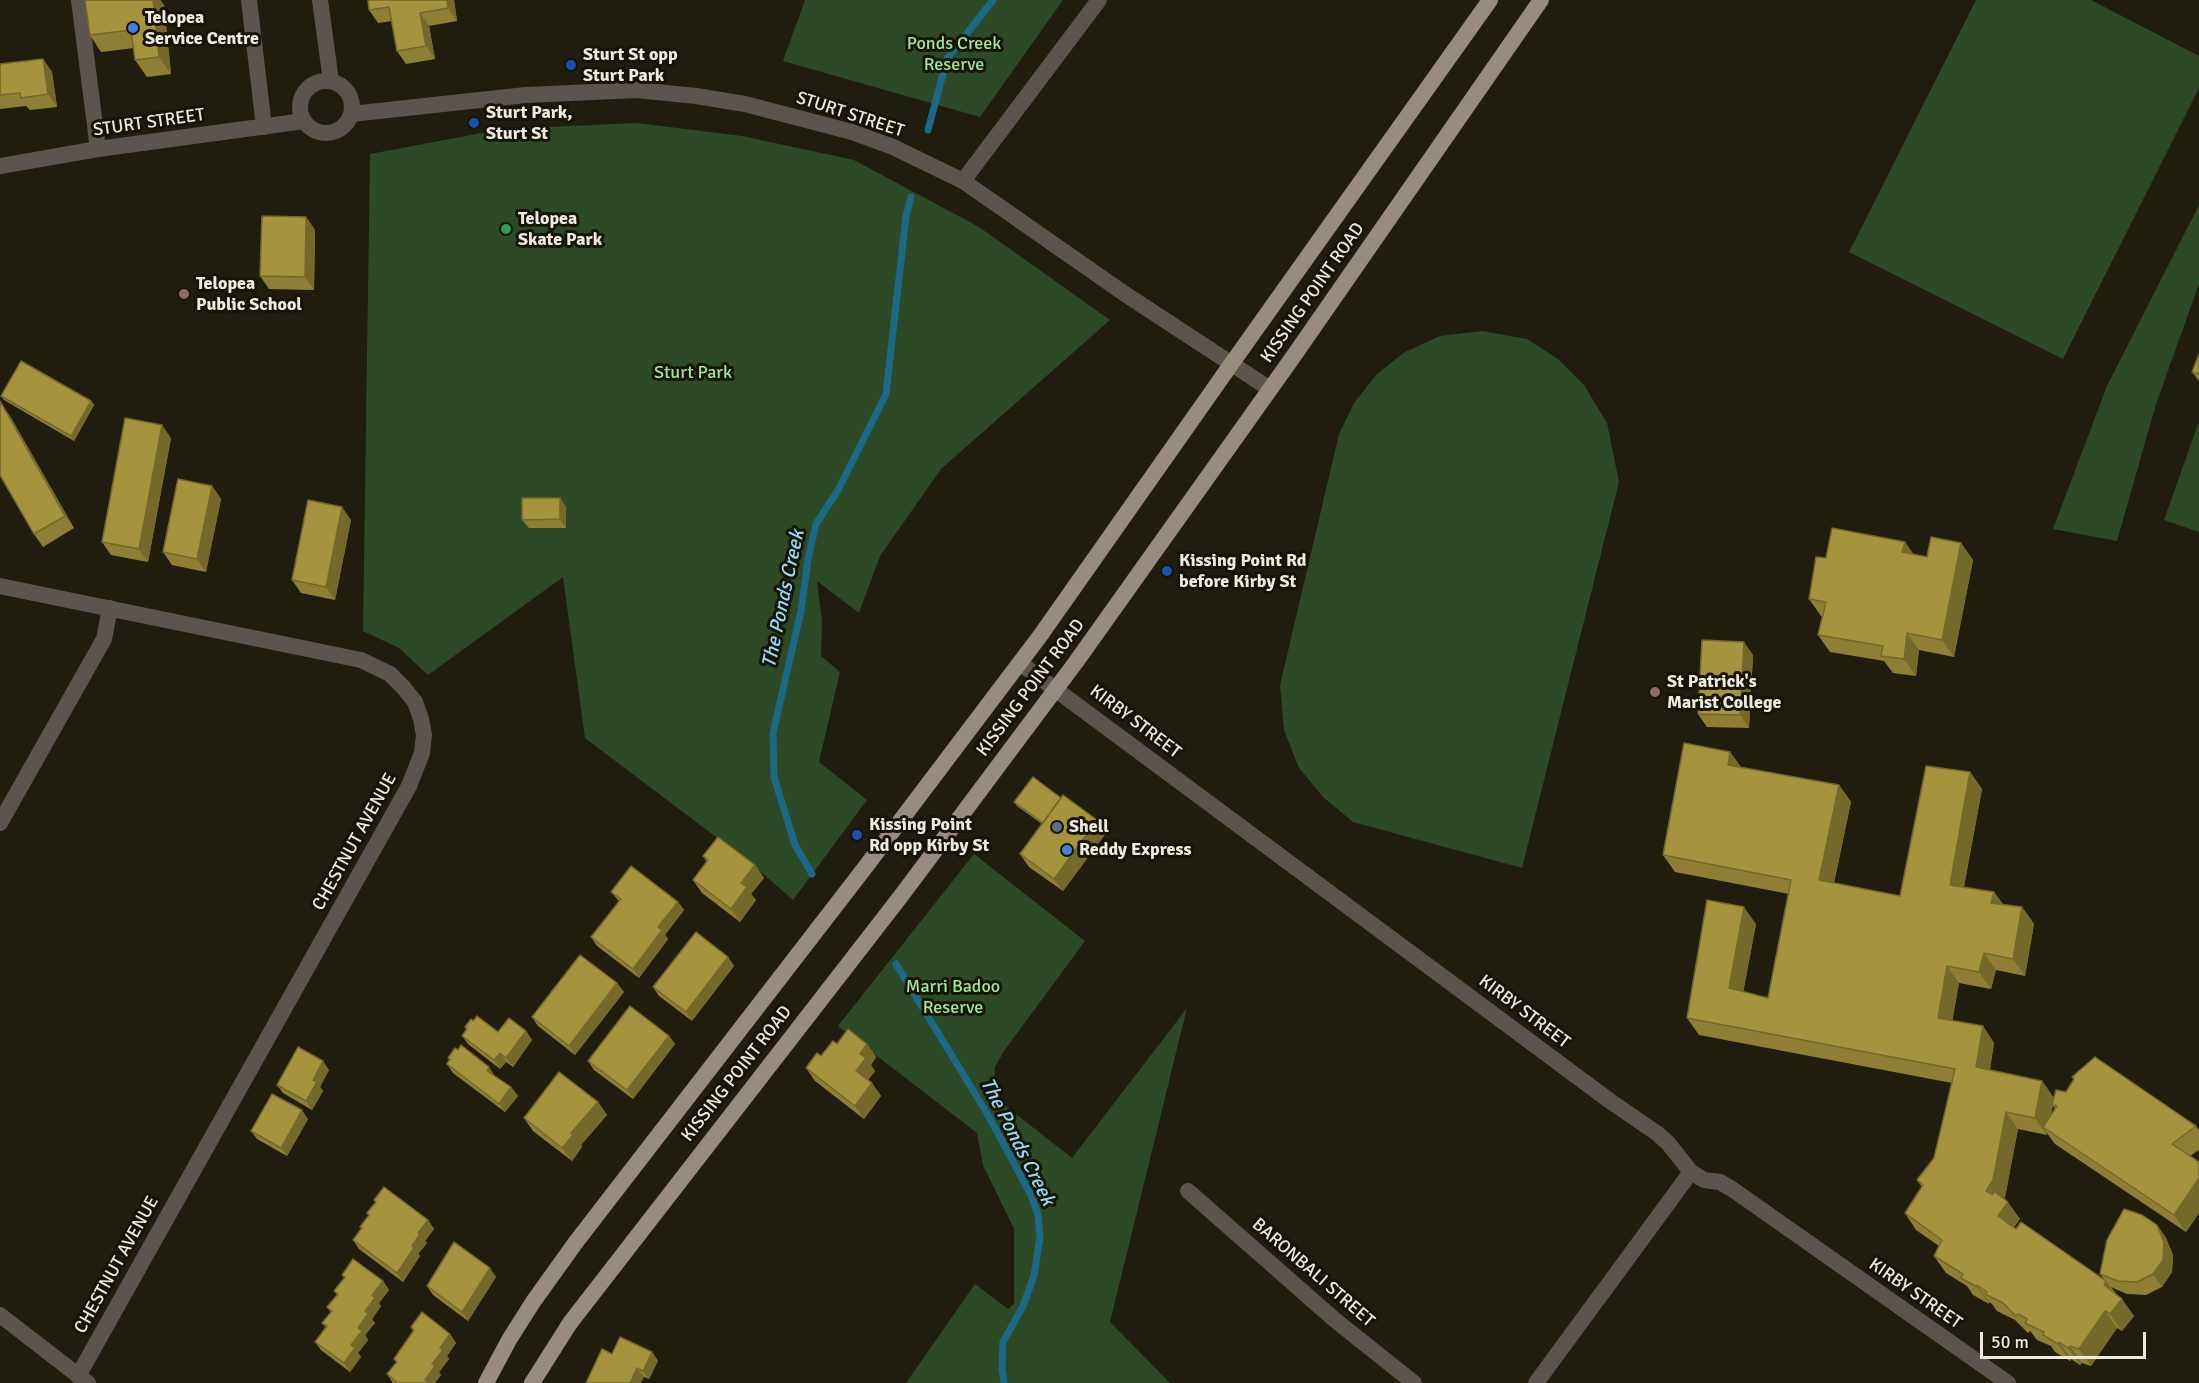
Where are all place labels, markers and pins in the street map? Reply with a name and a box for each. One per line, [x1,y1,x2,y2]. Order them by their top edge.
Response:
place label: Telopea Service Centre [145,7,259,50]
marker: Telopea Service Centre [126,21,140,35]
place label: Sturt St opp Sturt Park [583,44,678,86]
marker: Sturt St opp Sturt Park [564,58,578,72]
place label: Sturt Park, Sturt St [486,102,573,144]
marker: Sturt Park, Sturt St [467,116,481,130]
place label: Telopea Skate Park [518,208,602,250]
marker: Telopea Skate Park [499,222,513,236]
place label: Telopea Public School [196,273,302,316]
marker: Telopea Public School [177,287,191,301]
place label: Kissing Point Rd before Kirby St [1179,550,1306,592]
marker: Kissing Point Rd before Kirby St [1160,564,1174,578]
place label: St Patrick's Marist College [1667,671,1781,714]
marker: St Patrick's Marist College [1648,685,1662,699]
place label: Kissing Point Rd opp Kirby St [869,814,989,856]
place label: Shell [1069,816,1109,838]
marker: Shell [1050,820,1064,834]
marker: Kissing Point Rd opp Kirby St [850,828,864,842]
place label: Reddy Express [1079,839,1191,861]
marker: Reddy Express [1060,843,1074,857]

